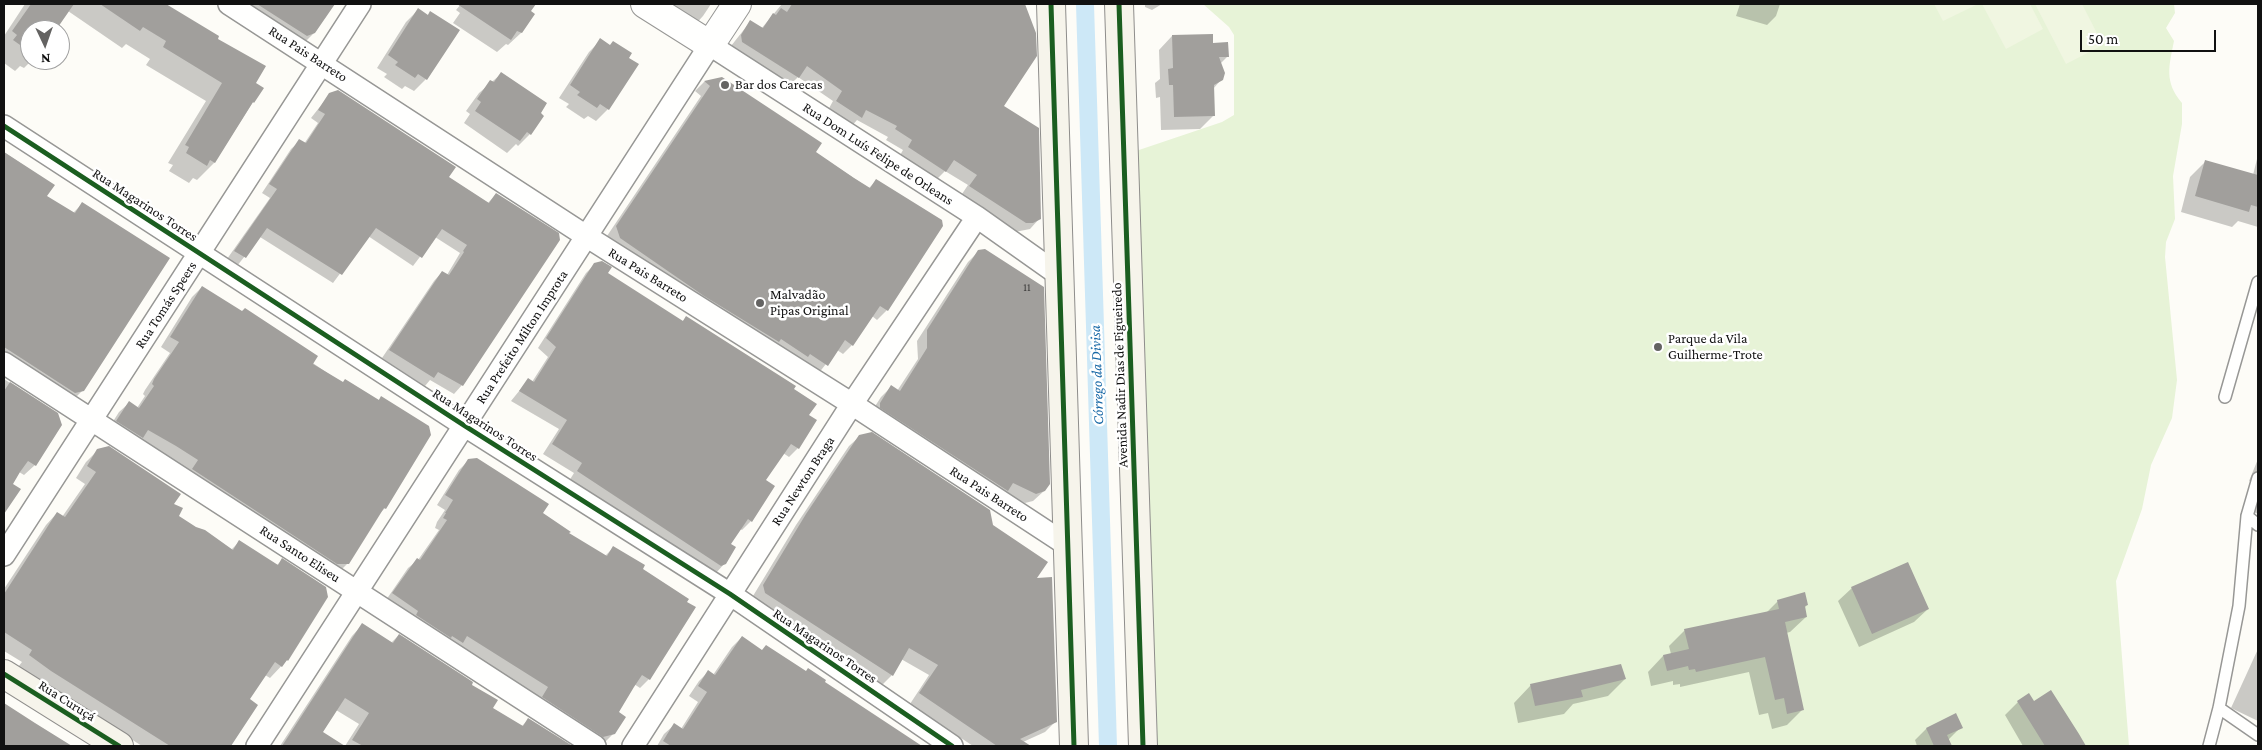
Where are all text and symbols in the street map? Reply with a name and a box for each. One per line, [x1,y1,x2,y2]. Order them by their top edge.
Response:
north arrow [20,20,70,70]
scale bar [2082,20,2218,52]
street label: Rua Pais Barreto [265,22,351,86]
text: 50 m [2088,31,2118,47]
text: N [41,51,51,67]
place label: Bar dos Carecas [735,77,822,93]
marker: Bar dos Carecas [719,79,731,91]
street label: Rua Dom Luís Felipe de Orleans [799,99,957,209]
street label: Rua Magarinos Torres [89,165,201,245]
street label: Rua Pais Barreto [605,244,691,306]
street label: Rua Tomás Speers [132,258,200,352]
street label: Rua Prefeito Milton Improta [472,267,572,407]
house number: 11 [1023,281,1031,295]
street label: Avenida Nadir Dias de Figueiredo [1108,282,1132,468]
place label: Malvadão Pipas Original [770,287,849,320]
marker: Malvadão Pipas Original [754,297,766,309]
water label: Córrego da Divisa [1086,325,1108,425]
place label: Parque da Vila Guilherme-Trote [1668,331,1763,364]
marker: Parque da Vila Guilherme-Trote [1652,341,1664,353]
street label: Rua Magarinos Torres [429,385,541,465]
street label: Rua Newton Braga [768,433,838,529]
street label: Rua Pais Barreto [946,462,1032,526]
street label: Rua Santo Eliseu [257,522,343,586]
street label: Rua Magarinos Torres [770,605,880,687]
street label: Rua Curuçá [35,677,99,725]

